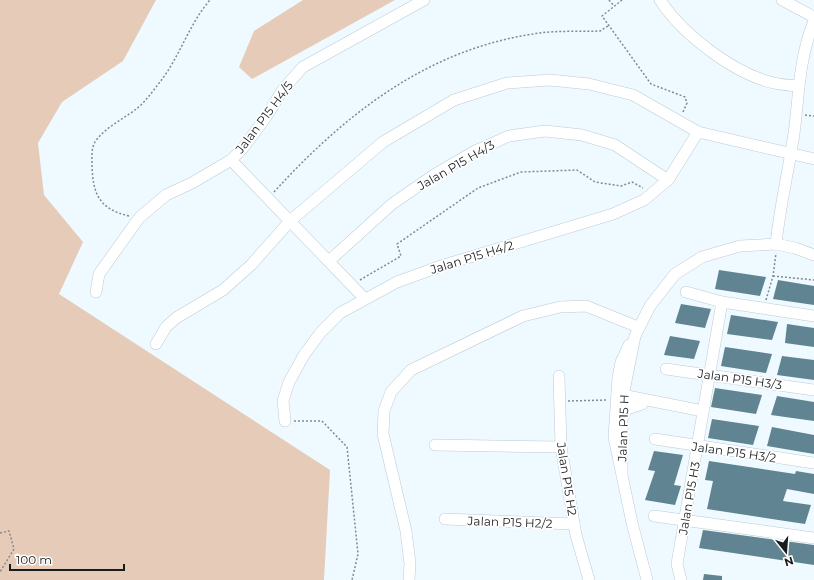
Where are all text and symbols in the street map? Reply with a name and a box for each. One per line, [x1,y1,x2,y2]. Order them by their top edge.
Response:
street label: Jalan P15 H4/5 [231,78,296,157]
street label: Jalan P15 H4/3 [414,137,497,194]
street label: Jalan P15 H4/2 [428,237,516,277]
street label: Jalan P15 H3/3 [696,366,783,392]
street label: Jalan P15 H [614,394,632,463]
street label: Jalan P15 H3/2 [690,439,777,465]
street label: Jalan P15 H2 [554,440,580,517]
street label: Jalan P15 H3 [675,460,703,537]
street label: Jalan P15 H2/2 [466,513,553,531]
north arrow [766,532,806,572]
scale bar [10,546,124,572]
text: 100 m [16,552,52,567]
text: N [783,554,795,570]

